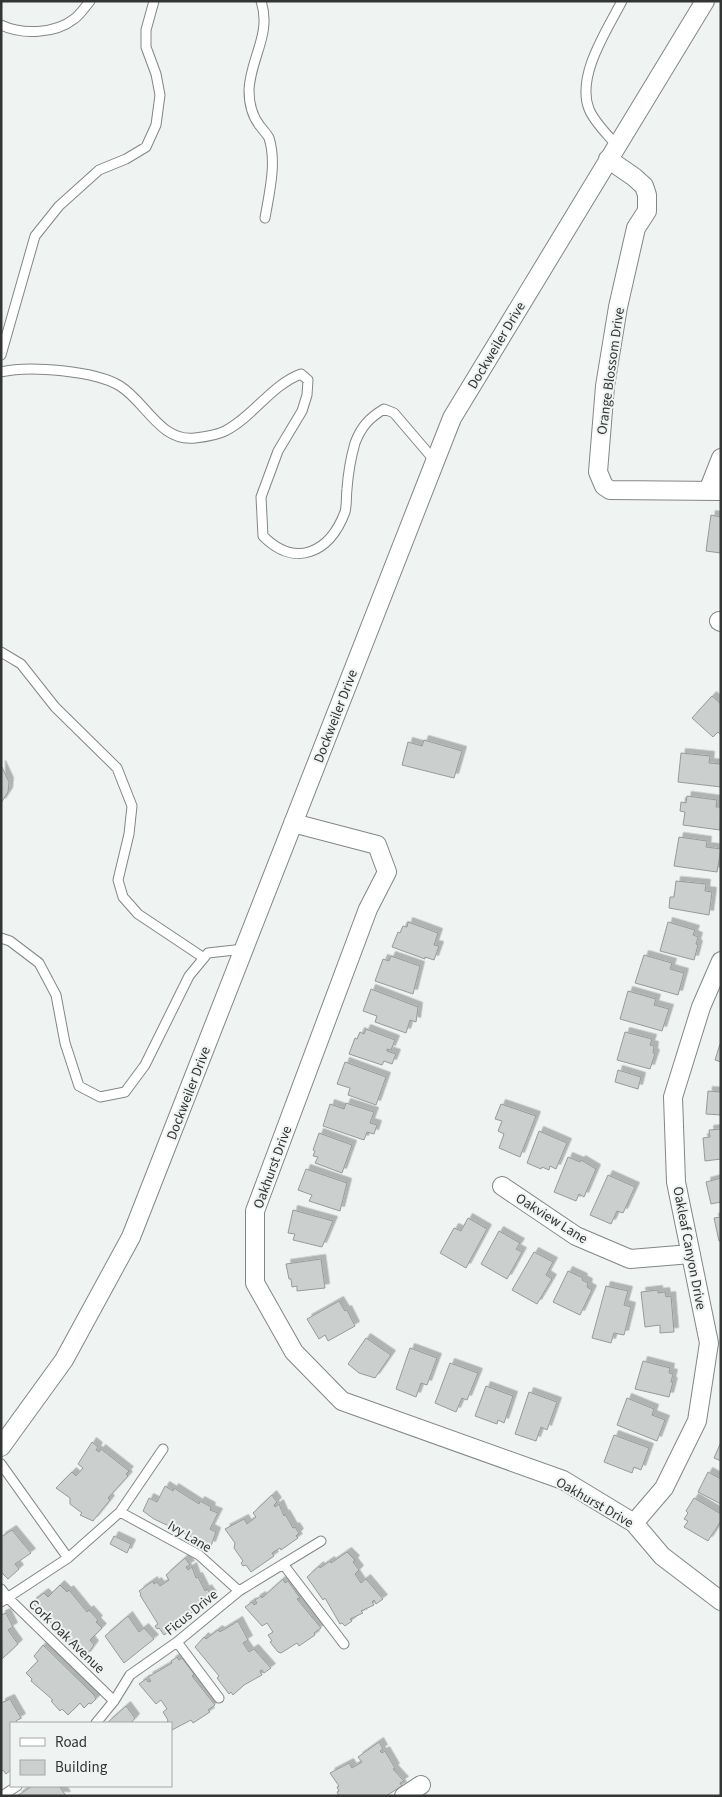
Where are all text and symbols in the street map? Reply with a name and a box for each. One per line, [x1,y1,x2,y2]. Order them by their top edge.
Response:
street label: Dockweiler Drive [463,298,531,393]
street label: Orange Blossom Drive [592,306,630,436]
street label: Dockweiler Drive [309,667,363,766]
street label: Dockweiler Drive [162,1044,216,1143]
street label: Oakhurst Drive [249,1123,297,1212]
street label: Oakleaf Canyon Drive [667,1185,711,1312]
street label: Oakview Lane [512,1189,591,1249]
street label: Oakhurst Drive [552,1473,637,1533]
street label: Ivy Lane [164,1516,215,1558]
street label: Ficus Drive [161,1585,223,1640]
street label: Cork Oak Avenue [24,1595,109,1678]
legend [10,1722,172,1787]
text: Road [55,1732,87,1753]
text: Building [55,1757,108,1778]

